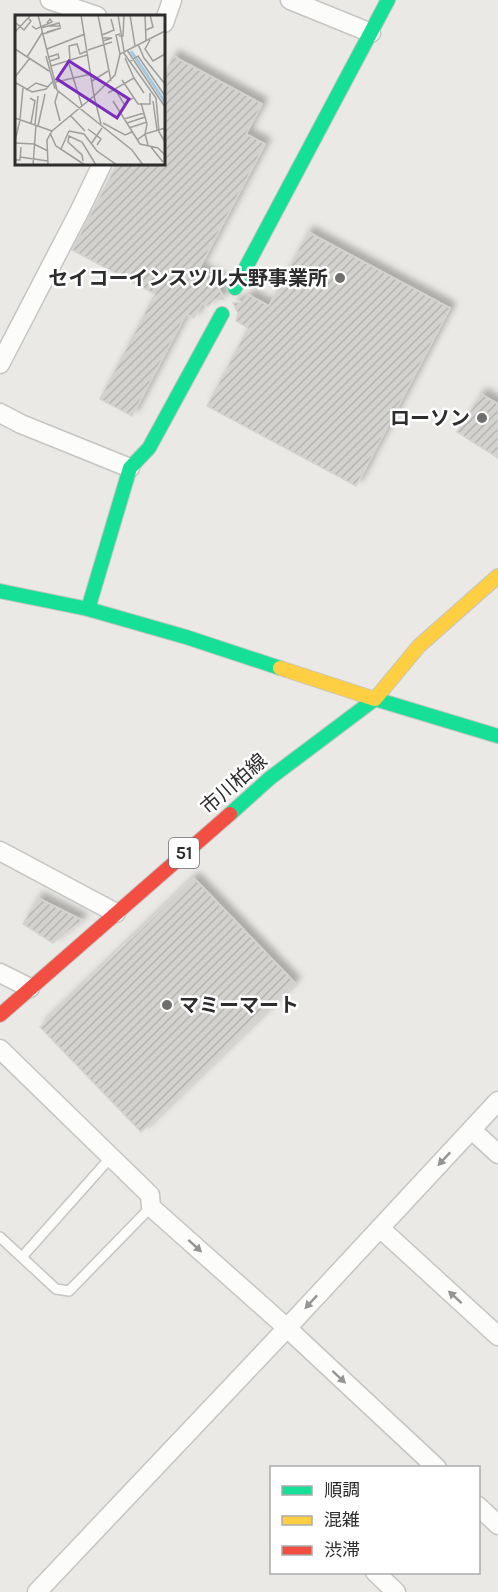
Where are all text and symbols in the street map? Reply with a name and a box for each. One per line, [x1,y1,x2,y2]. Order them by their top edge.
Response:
inset map [15,15,165,165]
place label: セイコーインスツル大野事業所 [48,267,328,290]
marker: セイコーインスツル大野事業所 [333,271,347,285]
place label: ローソン [390,407,470,430]
marker: ローソン [475,411,489,425]
street label: 市川柏線 [196,749,272,819]
road number: 51 [169,838,199,868]
place label: マミーマート [179,994,299,1017]
marker: マミーマート [160,998,174,1012]
one-way arrow [437,1152,451,1167]
one-way arrow [187,1239,202,1253]
one-way arrow [448,1291,463,1304]
one-way arrow [305,1294,318,1309]
one-way arrow [332,1370,347,1384]
legend [270,1466,480,1574]
text: 順調 [324,1479,360,1501]
text: 混雑 [324,1509,360,1531]
text: 渋滞 [324,1539,360,1561]

